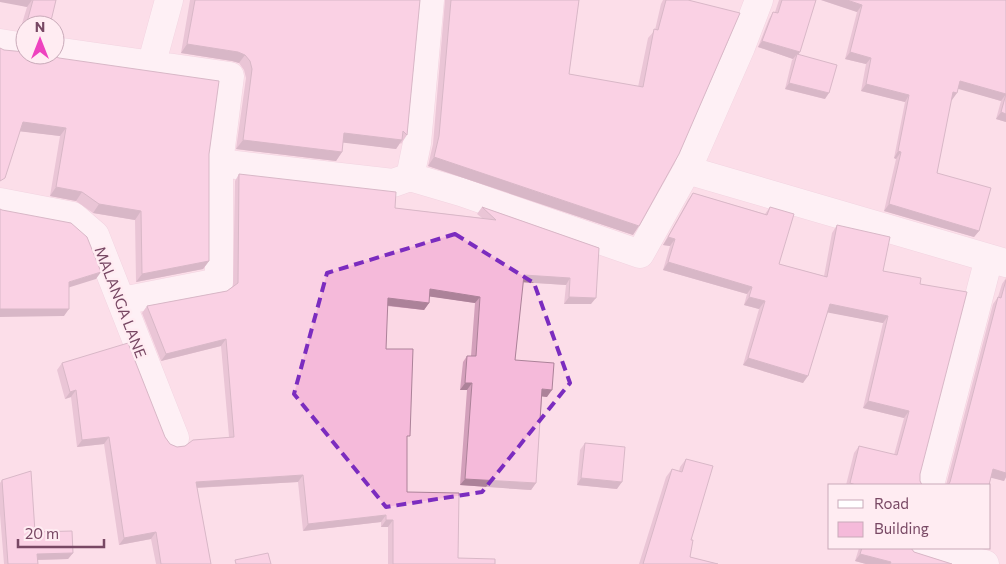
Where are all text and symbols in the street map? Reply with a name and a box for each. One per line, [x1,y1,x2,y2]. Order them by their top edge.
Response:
north arrow [15,15,65,65]
text: N [35,18,45,35]
street label: MALANGA LANE [91,244,151,361]
legend [828,484,991,549]
text: Road [874,494,909,512]
scale bar [18,516,104,548]
text: Building [874,519,929,537]
text: 20 m [25,524,59,542]

